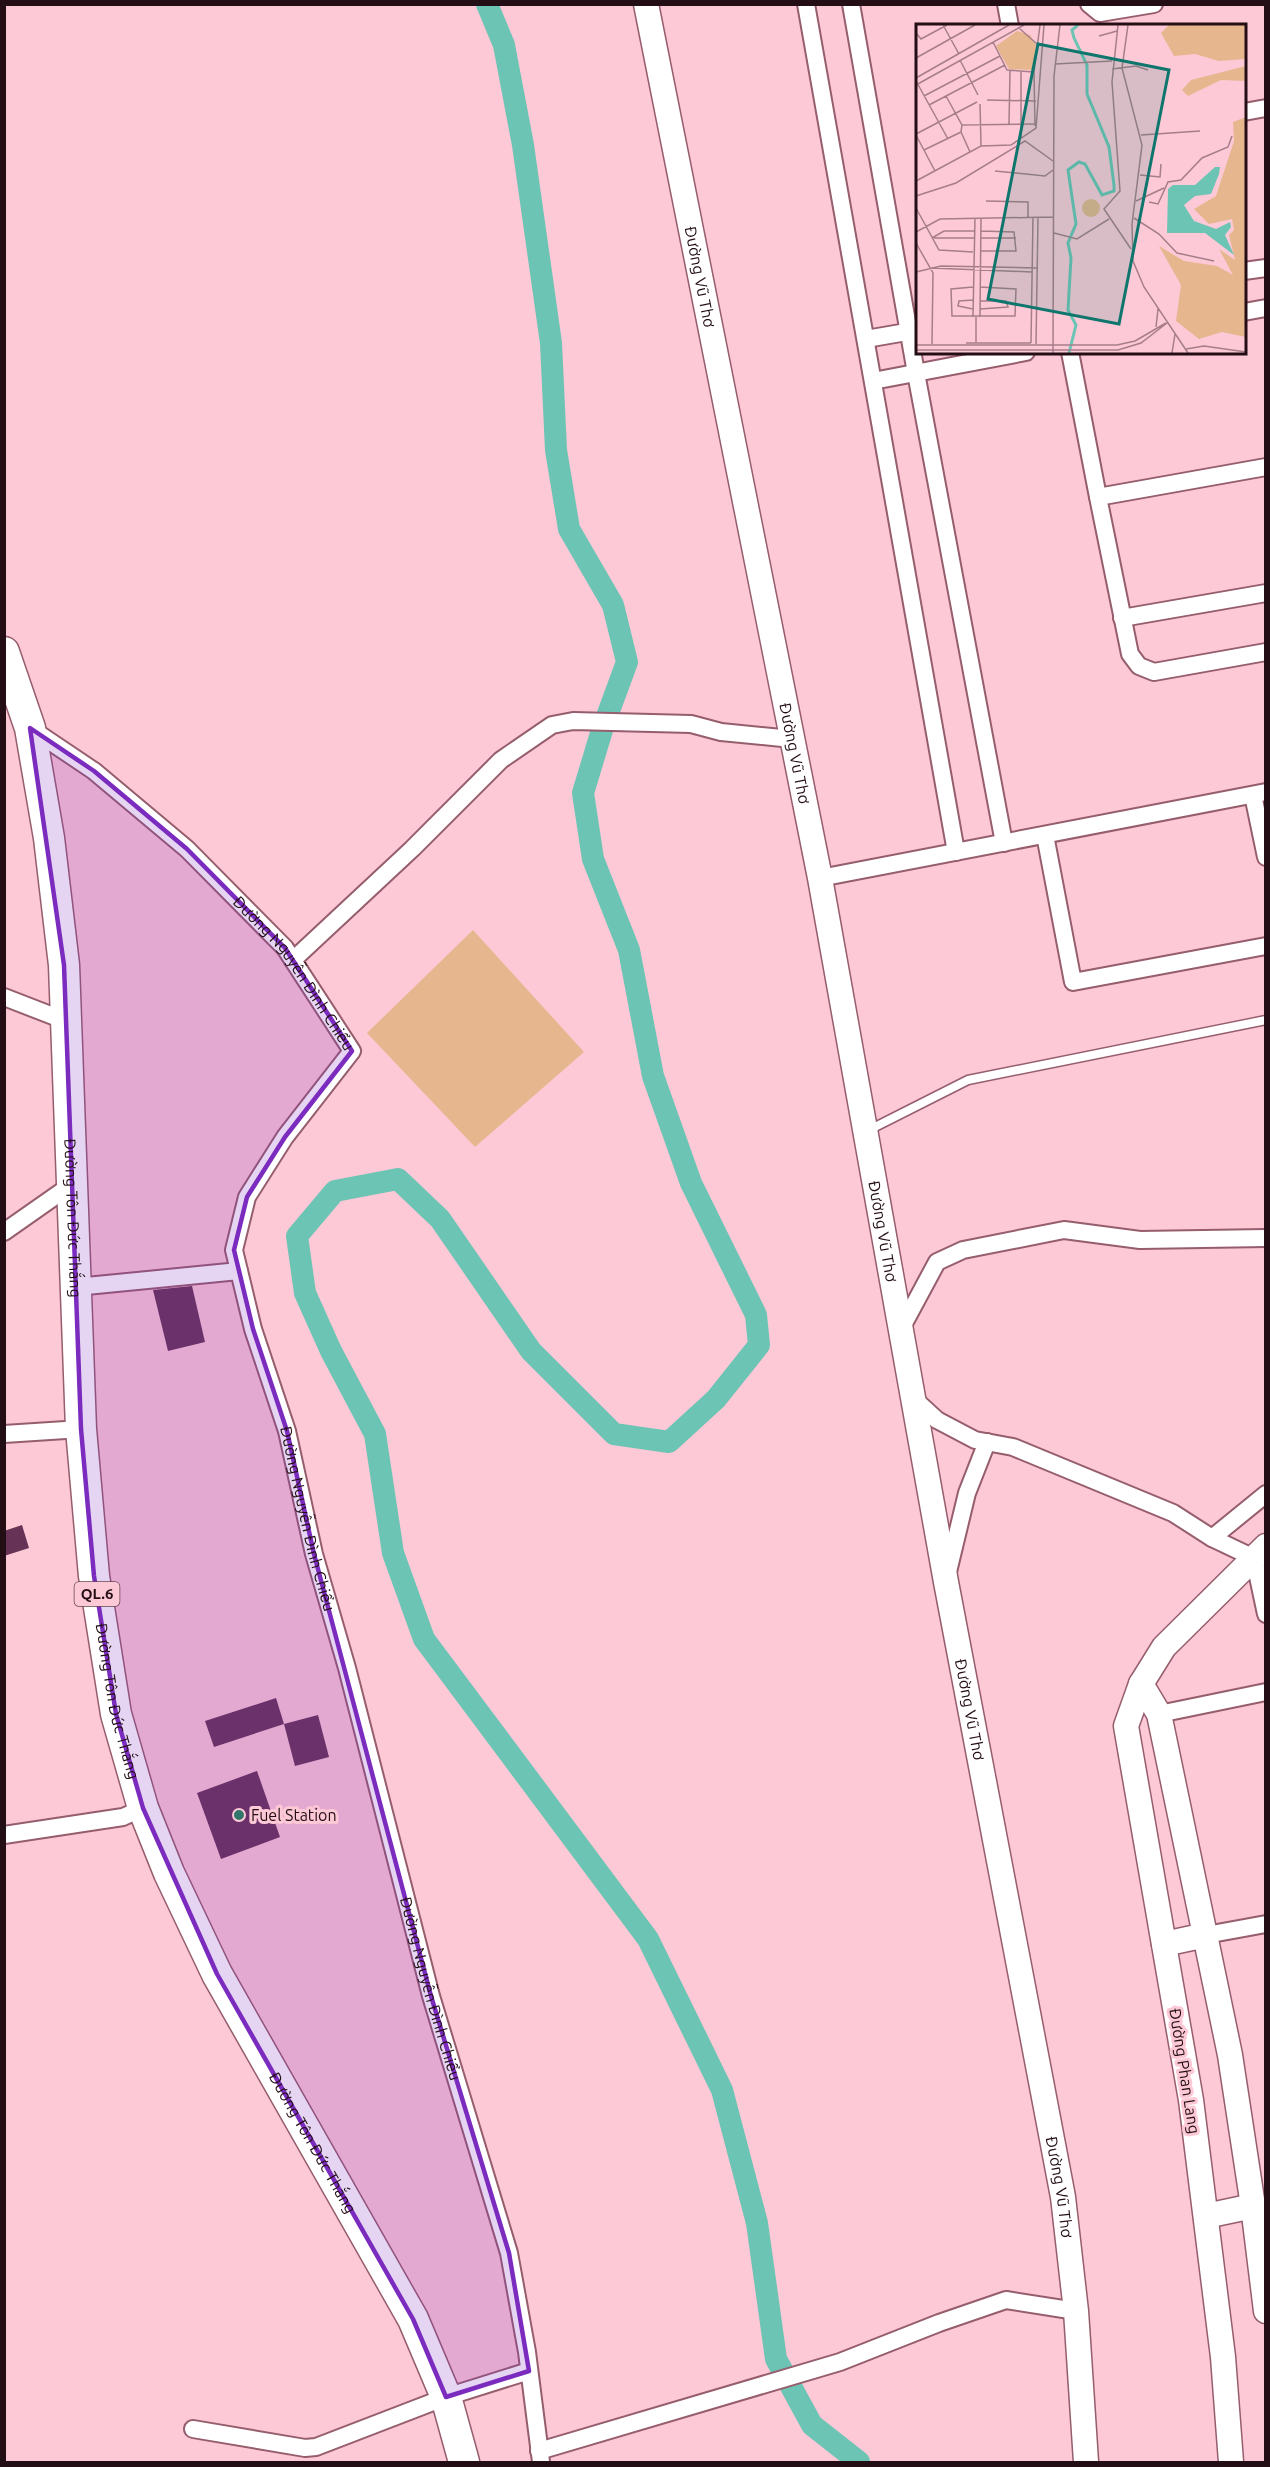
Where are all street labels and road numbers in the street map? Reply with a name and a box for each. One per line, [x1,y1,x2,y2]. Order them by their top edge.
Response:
street label: Đường Vũ Thơ [681,225,719,329]
street label: Đường Vũ Thơ [776,701,814,806]
street label: Đường Nguyễn Đình Chiểu [230,892,358,1054]
street label: Đường Tôn Đức Thắng [61,1138,87,1298]
street label: Đường Vũ Thơ [865,1179,901,1284]
street label: Đường Nguyễn Đình Chiểu [277,1424,339,1613]
road number: QL.6 [74,1582,120,1606]
street label: Đường Tôn Đức Thắng [93,1622,143,1781]
street label: Đường Vũ Thơ [952,1657,989,1762]
street label: Đường Nguyễn Đình Chiểu [397,1895,465,2082]
street label: Đường Phan Lang [1166,2007,1204,2135]
street label: Đường Tôn Đức Thắng [266,2069,360,2216]
street label: Đường Vũ Thơ [1043,2135,1077,2239]

